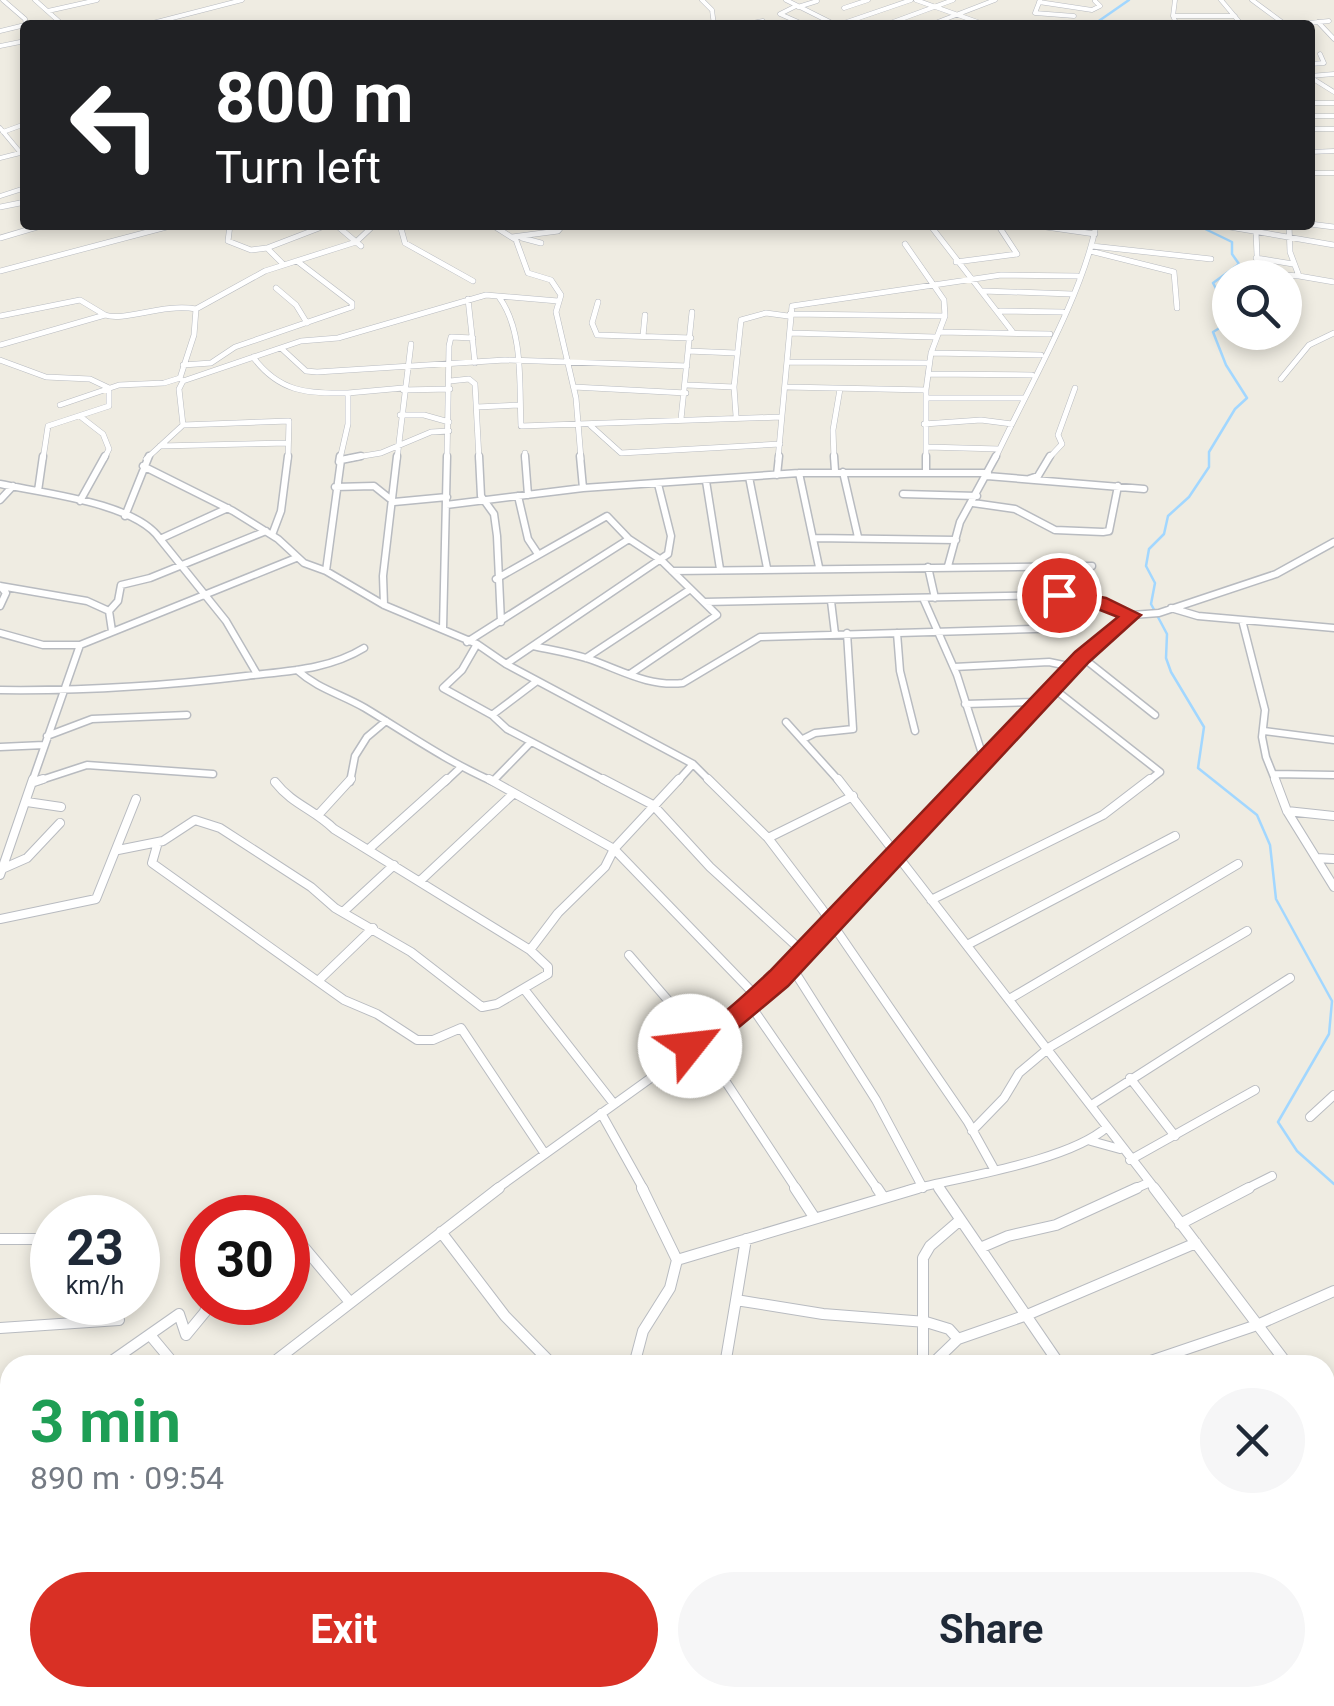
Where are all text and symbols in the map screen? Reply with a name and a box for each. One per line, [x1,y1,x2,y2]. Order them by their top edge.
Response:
text: 800 m [215,57,414,139]
icon: left [50,60,180,190]
text: Turn left [215,141,381,194]
map controls [1212,260,1302,350]
button: search [1212,260,1302,350]
pin [1017,553,1102,638]
icon: arrive [1032,568,1087,623]
position arrow [638,994,742,1098]
speed limit sign: 30 [180,1195,310,1325]
text: 23 [66,1219,124,1277]
text: km/h [66,1271,124,1300]
text: 3 min [30,1386,181,1457]
button: close [1200,1388,1305,1493]
text: 890 m · 09:54 [30,1459,224,1497]
button: Exit [30,1572,658,1687]
button: Share [678,1572,1305,1687]

